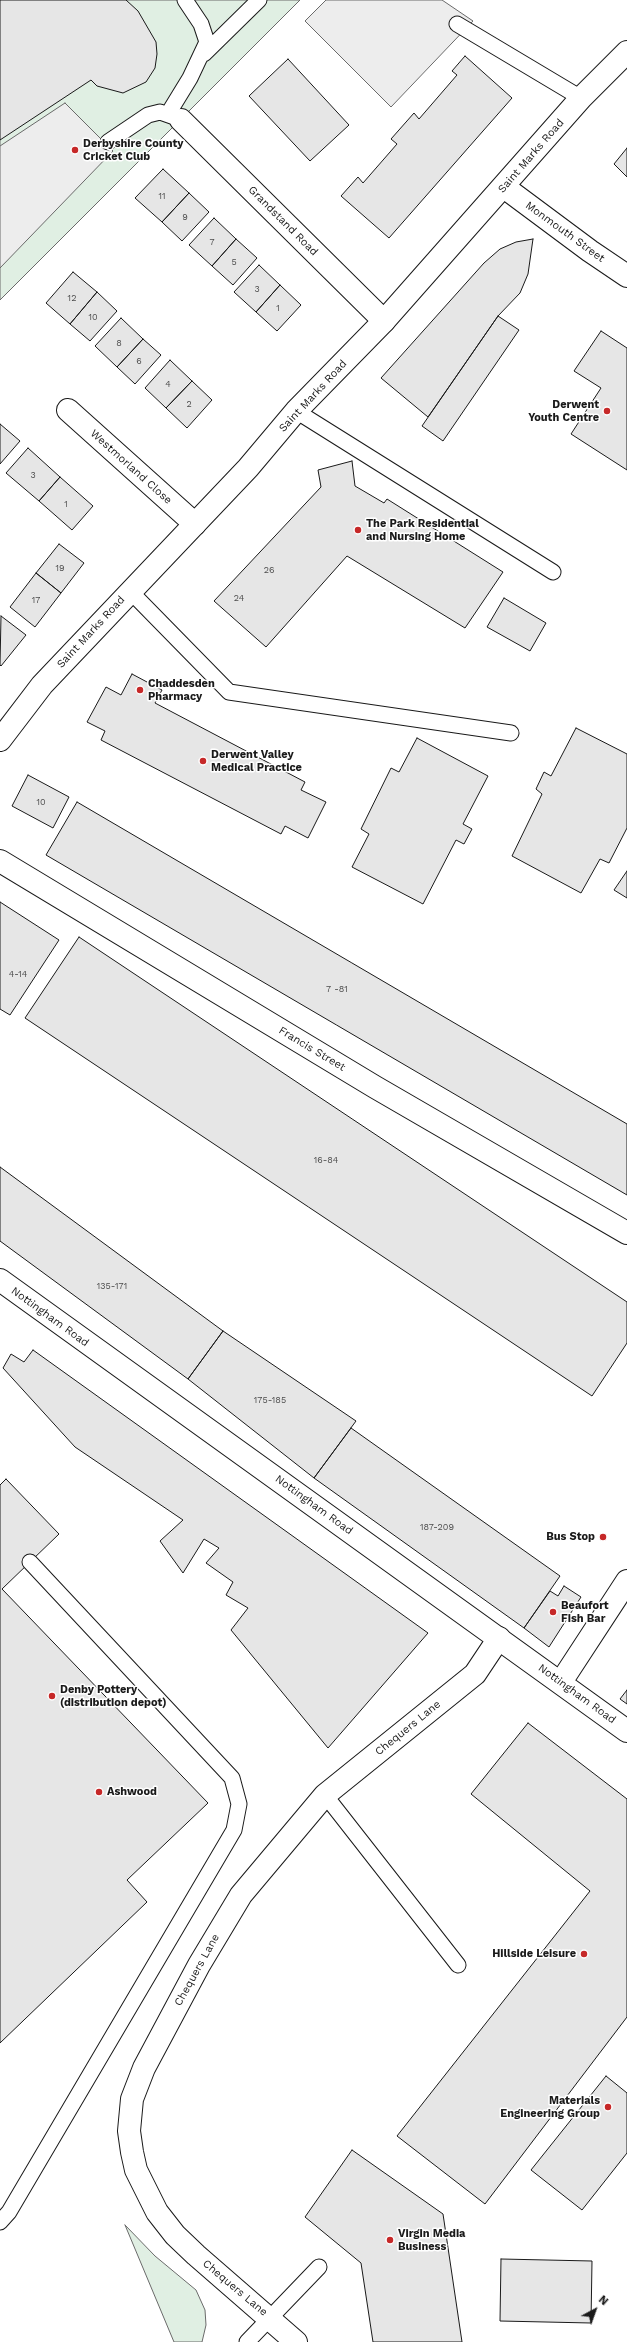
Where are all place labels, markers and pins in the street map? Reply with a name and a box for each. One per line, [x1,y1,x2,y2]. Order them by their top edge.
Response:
place label: Derbyshire County Cricket Club [83,137,183,163]
marker: Derbyshire County Cricket Club [70,145,80,155]
place label: Derwent Youth Centre [528,398,599,424]
marker: Derwent Youth Centre [602,406,612,416]
place label: The Park Residential and Nursing Home [366,517,479,543]
marker: The Park Residential and Nursing Home [353,525,363,535]
place label: Chaddesden Pharmacy [148,677,215,703]
marker: Chaddesden Pharmacy [135,685,145,695]
place label: Derwent Valley Medical Practice [211,748,302,774]
marker: Derwent Valley Medical Practice [198,756,208,766]
place label: Bus Stop [546,1530,595,1544]
marker: Bus Stop [598,1532,608,1542]
place label: Beaufort Fish Bar [561,1599,609,1625]
marker: Beaufort Fish Bar [548,1607,558,1617]
place label: Denby Pottery (distribution depot) [60,1683,167,1709]
marker: Denby Pottery (distribution depot) [47,1691,57,1701]
place label: Ashwood [107,1785,157,1799]
marker: Ashwood [94,1787,104,1797]
place label: Hillside Leisure [492,1947,576,1961]
marker: Hillside Leisure [579,1949,589,1959]
place label: Materials Engineering Group [500,2094,600,2120]
marker: Materials Engineering Group [603,2102,613,2112]
place label: Virgin Media Business [398,2227,465,2253]
marker: Virgin Media Business [385,2235,395,2245]

